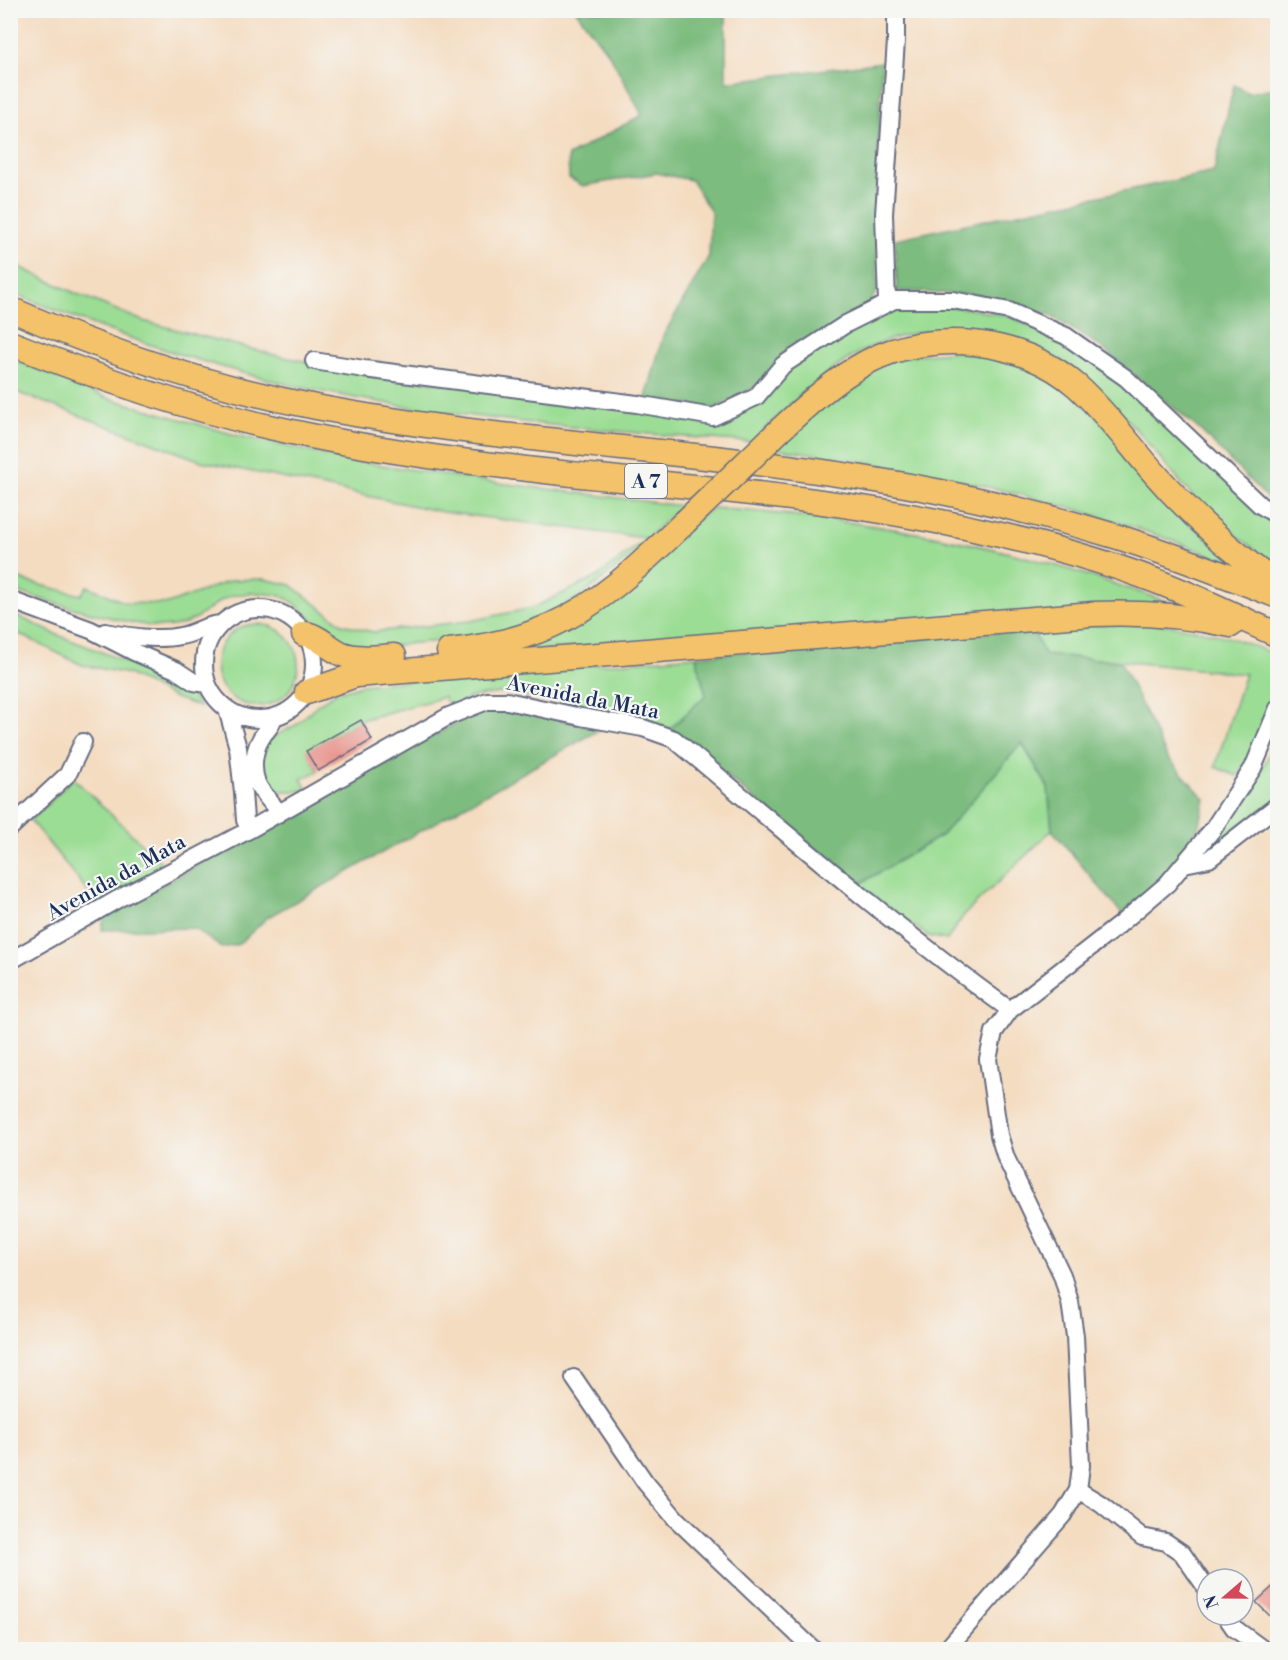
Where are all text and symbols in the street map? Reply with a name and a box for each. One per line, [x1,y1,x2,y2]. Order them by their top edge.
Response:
road number: A 7 [625,464,667,498]
street label: Avenida da Mata [503,670,662,726]
street label: Avenida da Mata [42,829,191,927]
north arrow [1195,1567,1255,1627]
text: N [1200,1592,1223,1611]

